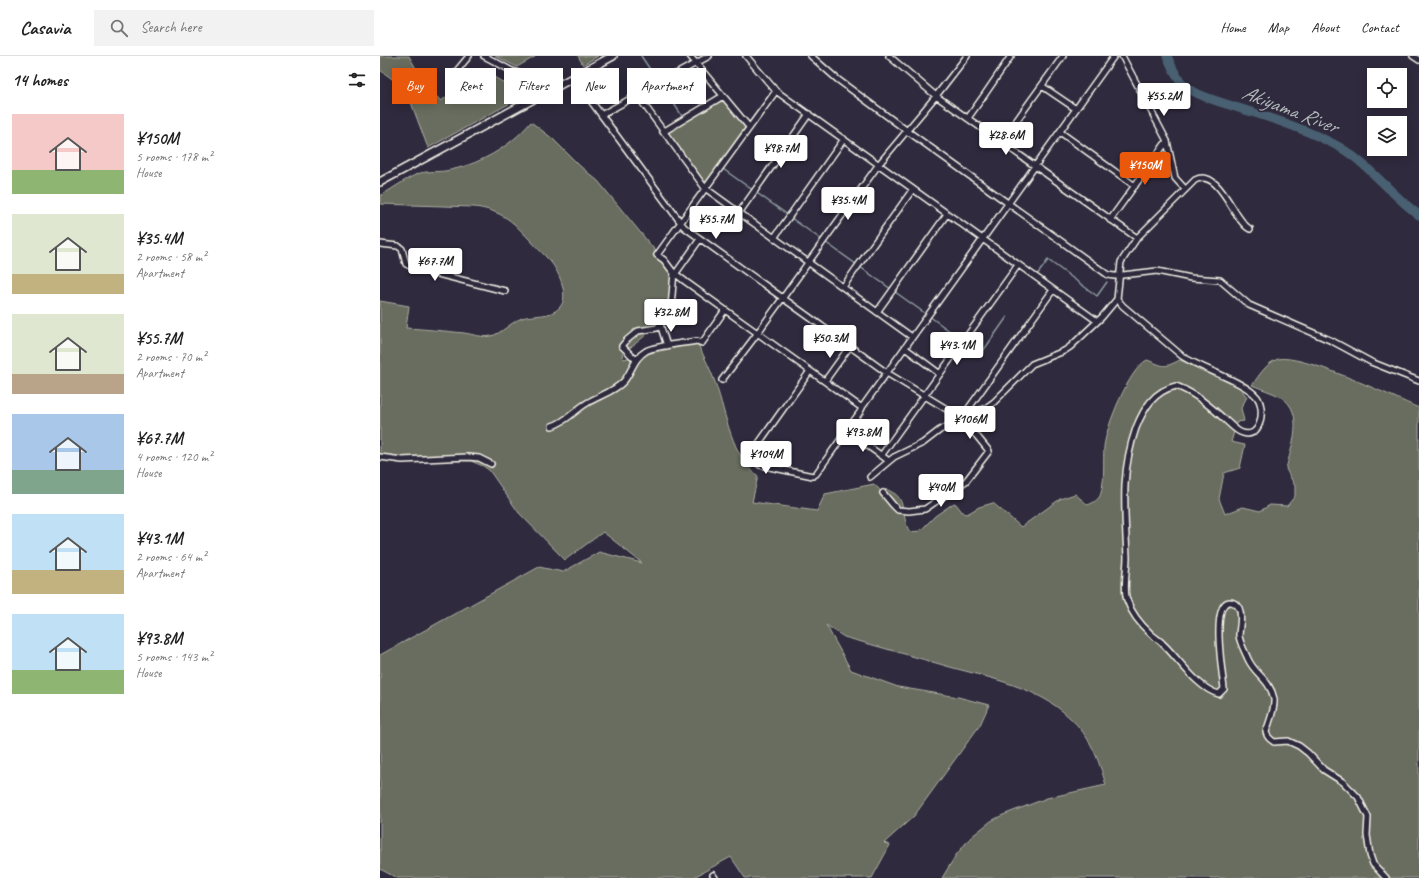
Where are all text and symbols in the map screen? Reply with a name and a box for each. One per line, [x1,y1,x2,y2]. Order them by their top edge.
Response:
search box [94,10,374,46]
text: Casavia [20,16,70,40]
icon: search [108,17,130,39]
text: Search here [140,18,202,37]
text: Home [1220,19,1246,36]
text: Map [1268,19,1289,36]
text: About [1311,19,1339,36]
text: Contact [1361,19,1399,36]
chip: Buy [392,68,437,104]
chip: Rent [445,68,496,104]
chip: Filters [504,68,563,104]
chip: New [571,68,619,104]
chip: Apartment [627,68,706,104]
map controls [1367,68,1407,156]
button: locate [1367,68,1407,108]
icon: filters [346,69,368,91]
text: 14 homes [12,70,68,91]
water label: Akiyama River [1239,79,1345,140]
pin: ¥55.2M [1131,83,1197,117]
text: ¥55.2M [1146,88,1182,104]
button: layers [1367,116,1407,156]
pin: ¥28.6M [973,122,1039,156]
text: ¥28.6M [988,127,1024,143]
text: ¥150M [136,128,179,149]
icon: home [44,130,92,178]
pin: ¥98.7M [748,135,814,169]
text: ¥98.7M [763,140,799,156]
text: 5 rooms · 178 m² [136,149,212,165]
pin: ¥150M [1117,152,1173,186]
text: ¥150M [1129,157,1161,173]
text: House [136,165,161,181]
pin: ¥35.4M [815,187,881,221]
text: ¥35.4M [830,192,866,208]
pin: ¥55.7M [683,206,749,240]
text: ¥55.7M [699,211,733,227]
text: ¥35.4M [136,228,182,249]
icon: home [44,230,92,278]
pin: ¥67.7M [402,248,468,282]
text: 2 rooms · 58 m² [136,249,206,265]
text: ¥67.7M [417,253,453,269]
text: Apartment [136,265,184,281]
pin: ¥32.8M [638,299,704,333]
text: ¥32.8M [653,304,689,320]
pin: ¥50.3M [797,325,863,359]
text: ¥55.7M [136,328,182,349]
icon: home [44,330,92,378]
text: ¥50.3M [812,330,848,346]
pin: ¥43.1M [924,332,990,366]
text: ¥43.1M [939,337,975,353]
text: 2 rooms · 70 m² [136,349,206,365]
text: Apartment [136,365,184,381]
pin: ¥106M [942,406,998,440]
text: ¥106M [953,411,987,427]
pin: ¥93.8M [830,419,896,453]
text: ¥93.8M [845,424,881,440]
text: ¥67.7M [136,428,183,449]
icon: home [44,430,92,478]
pin: ¥104M [738,441,794,475]
text: ¥104M [750,446,782,462]
text: 4 rooms · 120 m² [136,449,212,465]
text: House [136,465,161,481]
pin: ¥40M [917,474,965,508]
text: ¥40M [927,479,955,495]
text: ¥43.1M [136,528,182,549]
icon: home [44,530,92,578]
text: 2 rooms · 64 m² [136,549,206,565]
text: Apartment [136,565,184,581]
text: ¥93.8M [136,628,182,649]
icon: home [44,630,92,678]
text: 5 rooms · 143 m² [136,649,212,665]
text: House [136,665,161,681]

